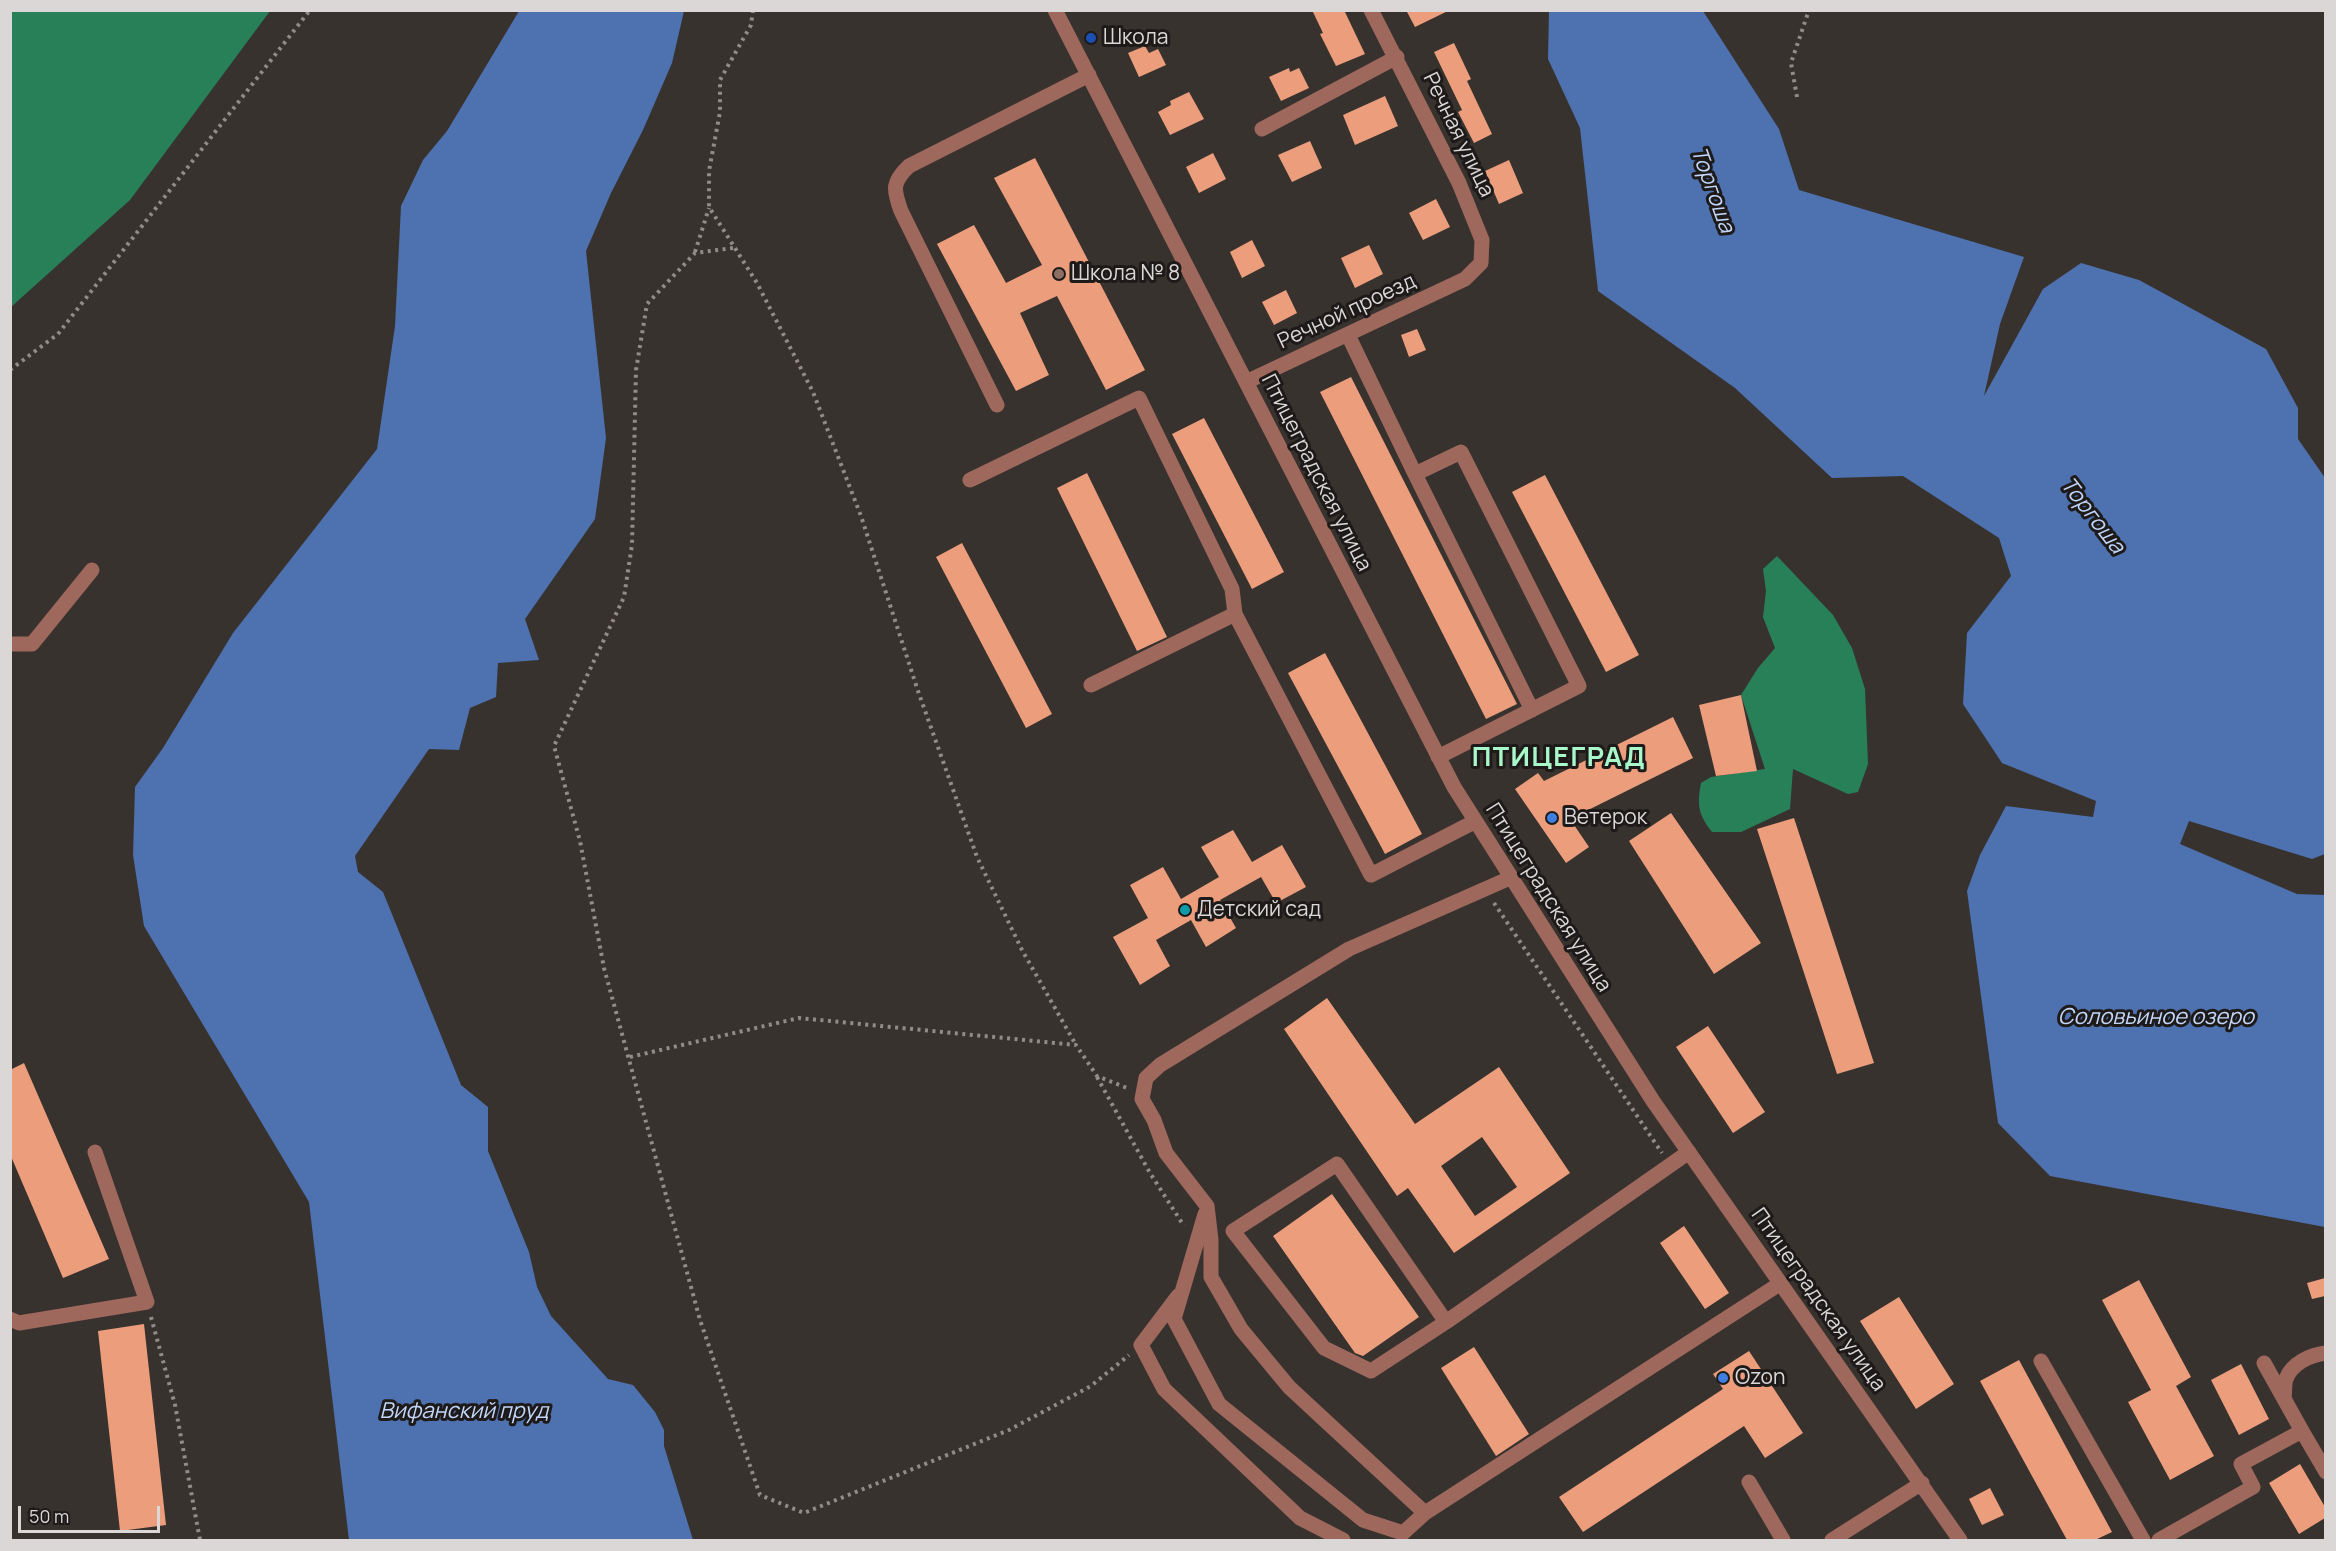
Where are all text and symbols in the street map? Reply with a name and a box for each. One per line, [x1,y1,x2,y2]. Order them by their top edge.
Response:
place label: Школа [1103,25,1168,51]
marker: Школа [1084,31,1098,45]
street label: Речная улица [1417,69,1499,201]
water label: Торгоша [1684,144,1740,236]
place label: Школа № 8 [1071,261,1180,287]
marker: Школа № 8 [1052,267,1066,281]
street label: Речной проезд [1274,269,1420,355]
street label: Птицеградская улица [1255,370,1377,576]
water label: Торгоша [2054,473,2130,559]
district label: ПТИЦЕГРАД [1472,742,1646,774]
street label: Птицеградская улица [1480,799,1616,997]
place label: Ветерок [1564,805,1647,831]
marker: Ветерок [1545,811,1559,825]
place label: Детский сад [1197,897,1321,923]
marker: Детский сад [1178,903,1192,917]
water label: Соловьиное озеро [2058,1005,2254,1031]
street label: Птицеградская улица [1745,1204,1891,1396]
place label: Ozon [1735,1365,1785,1391]
marker: Ozon [1716,1371,1730,1385]
water label: Вифанский пруд [379,1399,549,1425]
scale bar [21,1494,164,1532]
text: 50 m [29,1504,69,1528]

